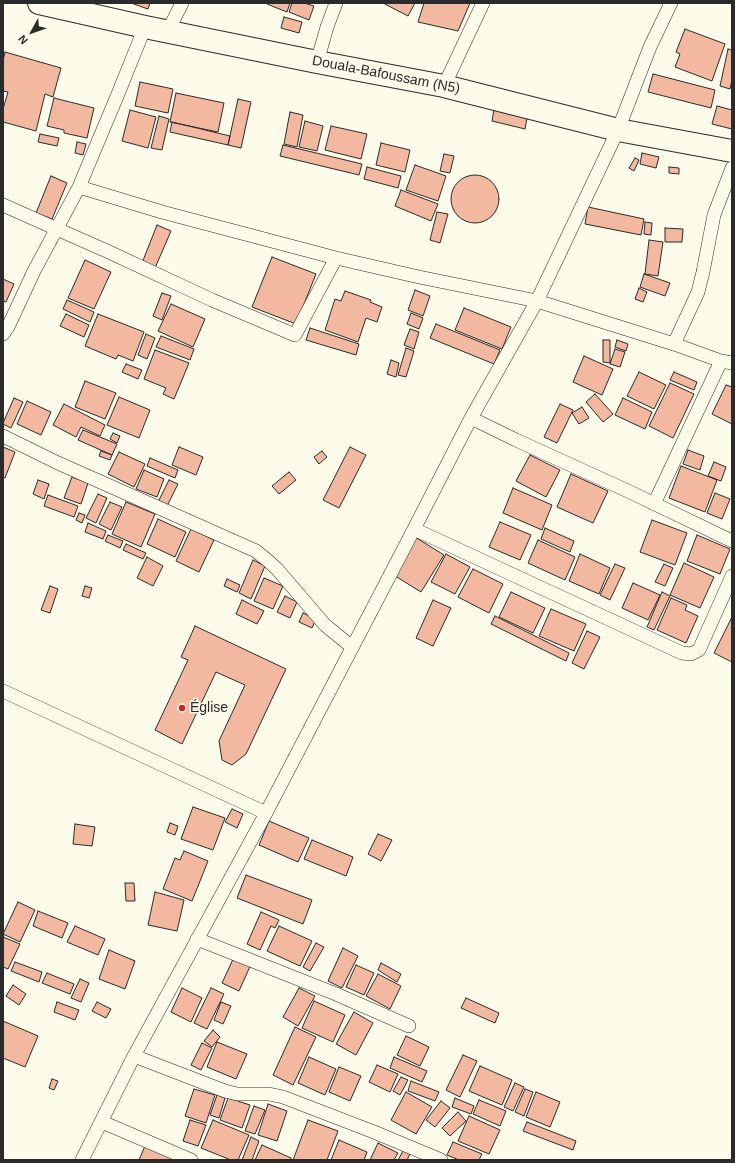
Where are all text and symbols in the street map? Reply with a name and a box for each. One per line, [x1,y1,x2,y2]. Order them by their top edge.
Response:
north arrow [12,12,52,52]
text: N [16,33,30,47]
street label: Douala-Bafoussam (N5) [311,52,461,98]
place label: Église [190,700,228,716]
marker: Église [177,703,187,713]

